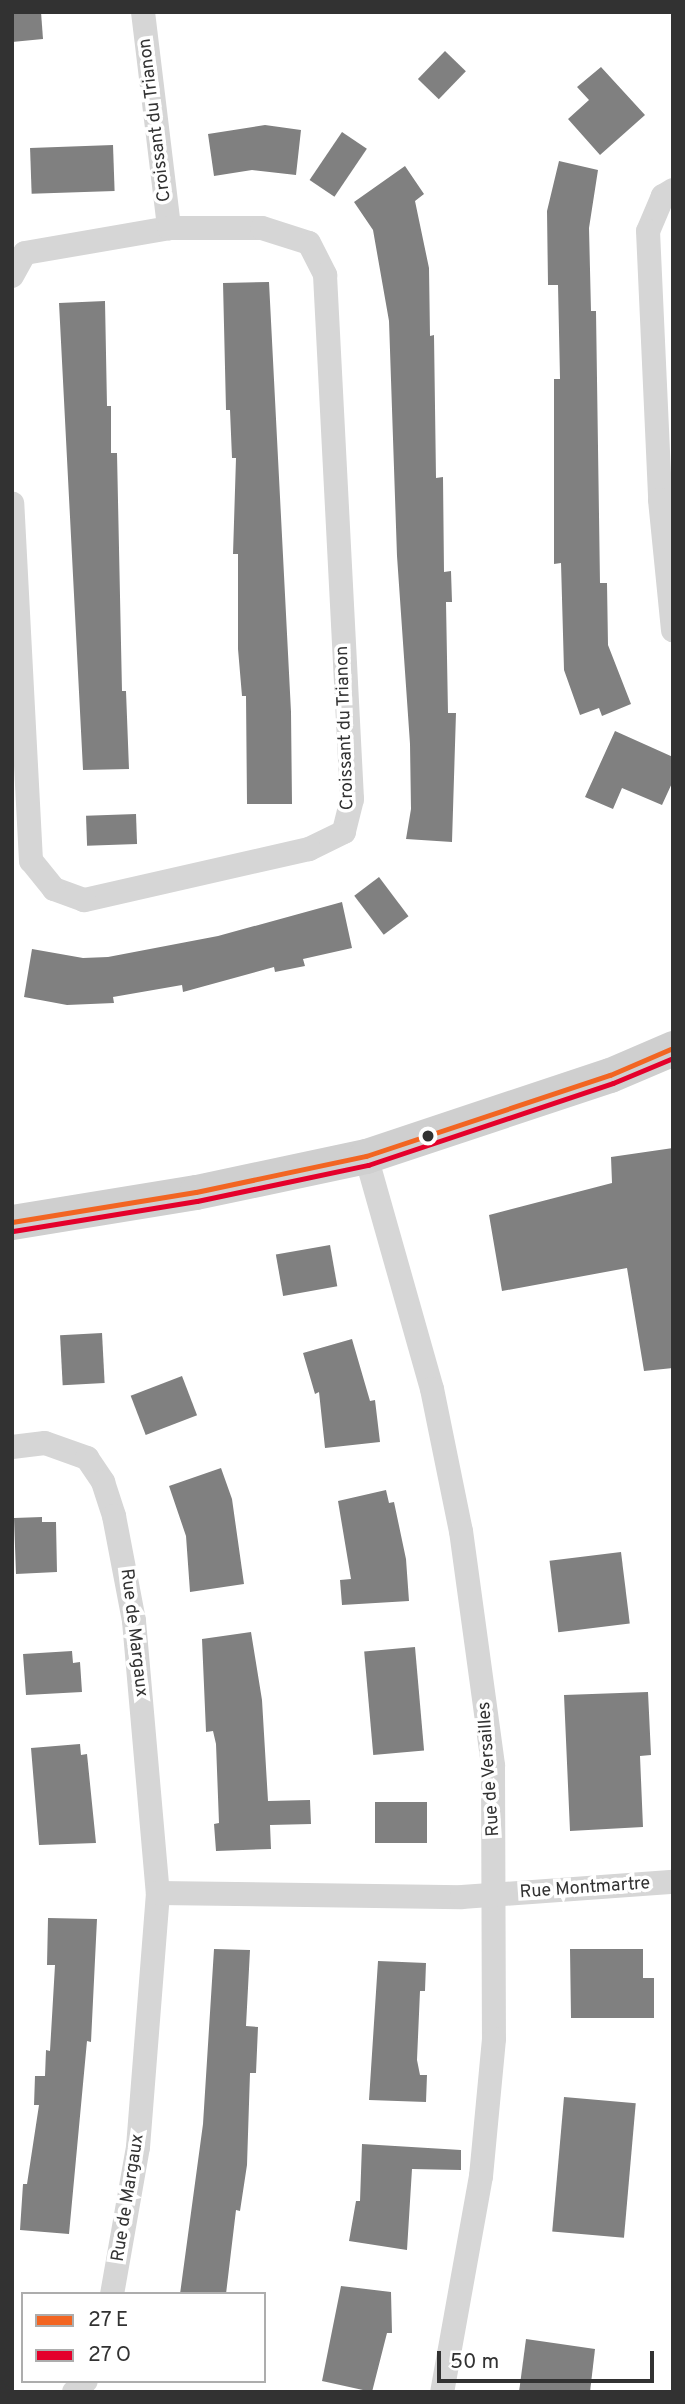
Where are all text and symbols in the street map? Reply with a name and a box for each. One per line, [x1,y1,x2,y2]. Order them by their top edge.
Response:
street label: Croissant du Trianon [135,37,177,203]
street label: Croissant du Trianon [332,645,360,811]
unlabelled marker [421,1129,435,1143]
street label: Rue de Margaux [114,1568,152,1698]
street label: Rue de Versailles [474,1700,506,1838]
street label: Rue Montmartre [519,1874,651,1904]
street label: Rue de Margaux [108,2133,150,2263]
legend [21,2292,266,2383]
text: 27 E [88,2307,128,2334]
scale bar [440,2338,657,2382]
text: 27 O [88,2342,131,2369]
text: 50 m [450,2349,499,2376]

